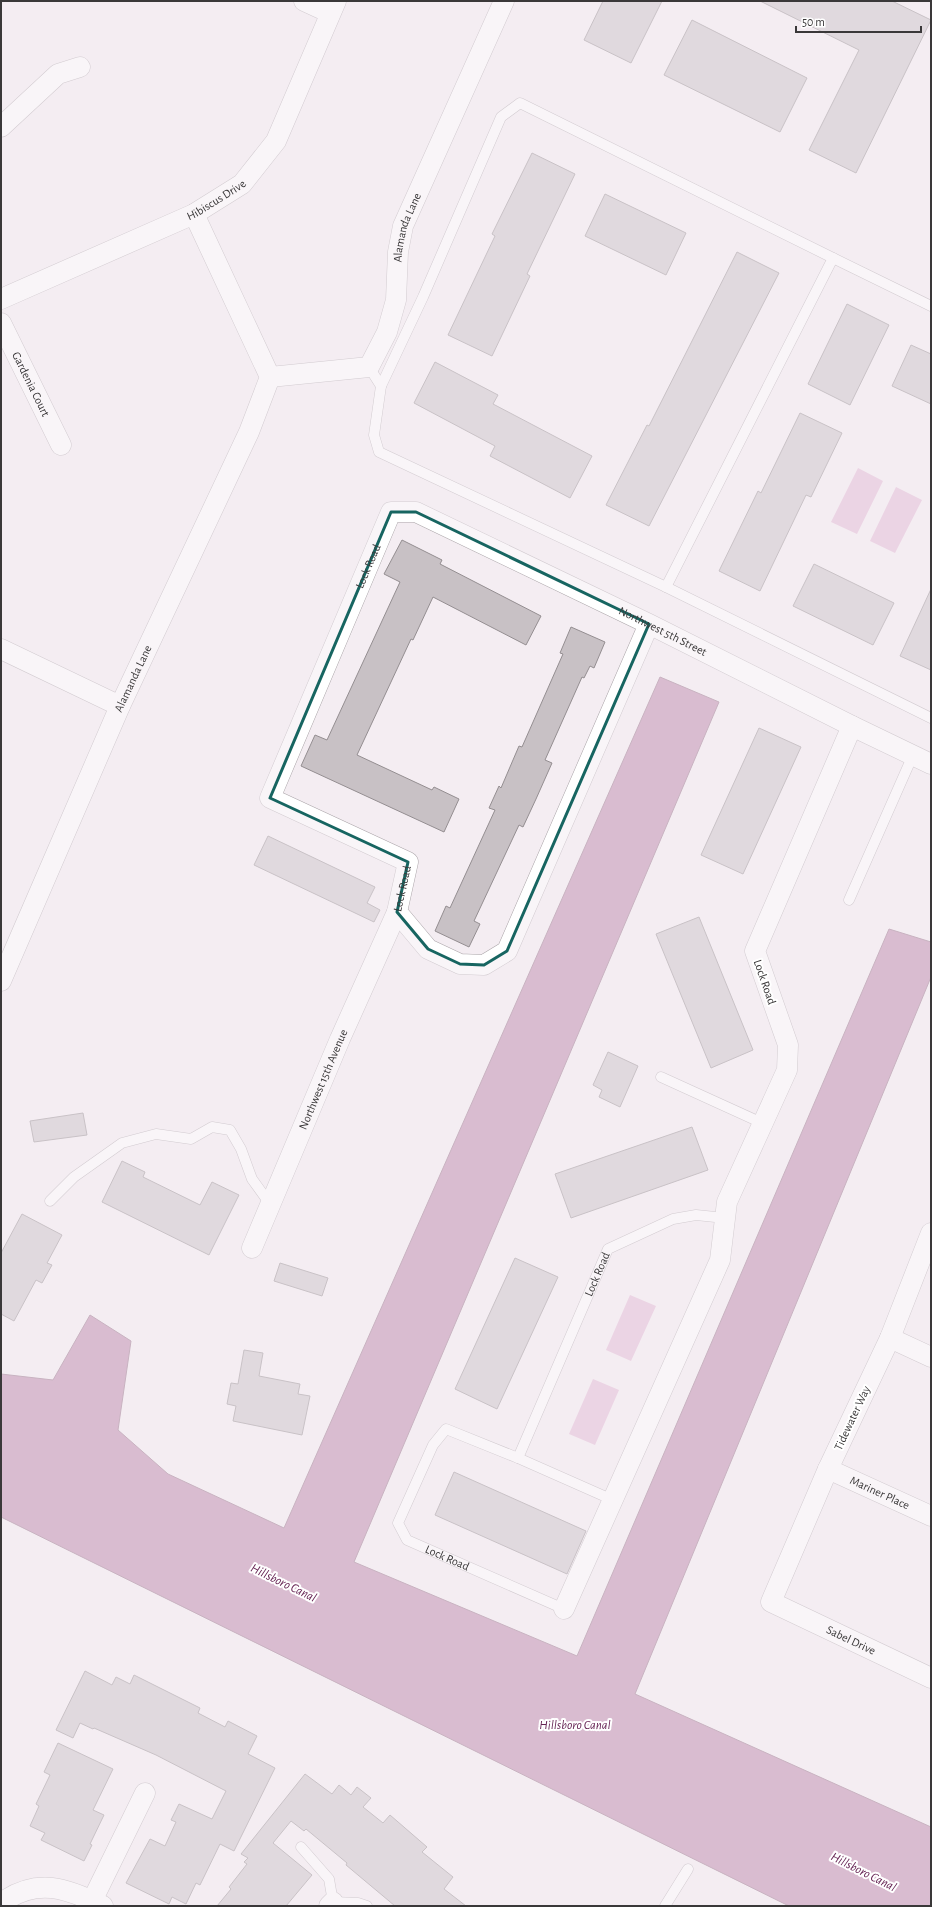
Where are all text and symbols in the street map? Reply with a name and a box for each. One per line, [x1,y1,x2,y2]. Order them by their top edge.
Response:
scale bar [796,8,921,34]
text: 50 m [802,16,825,28]
street label: Hibiscus Drive [185,178,249,222]
street label: Alamanda Lane [392,191,423,263]
street label: Gardenia Court [10,350,52,418]
street label: Lock Road [353,542,383,590]
street label: Northwest 5th Street [617,604,709,658]
street label: Alamanda Lane [112,643,154,714]
street label: Lock Road [391,865,413,913]
street label: Lock Road [752,958,778,1006]
street label: Northwest 15th Avenue [297,1027,350,1131]
street label: Lock Road [582,1250,612,1298]
street label: Tidewater Way [832,1384,873,1453]
street label: Mariner Place [848,1474,912,1511]
street label: Lock Road [424,1543,471,1573]
water label: Hillsboro Canal [248,1562,318,1605]
street label: Sabel Drive [825,1623,877,1657]
water label: Hillsboro Canal [539,1719,611,1732]
water label: Hillsboro Canal [829,1850,898,1894]

